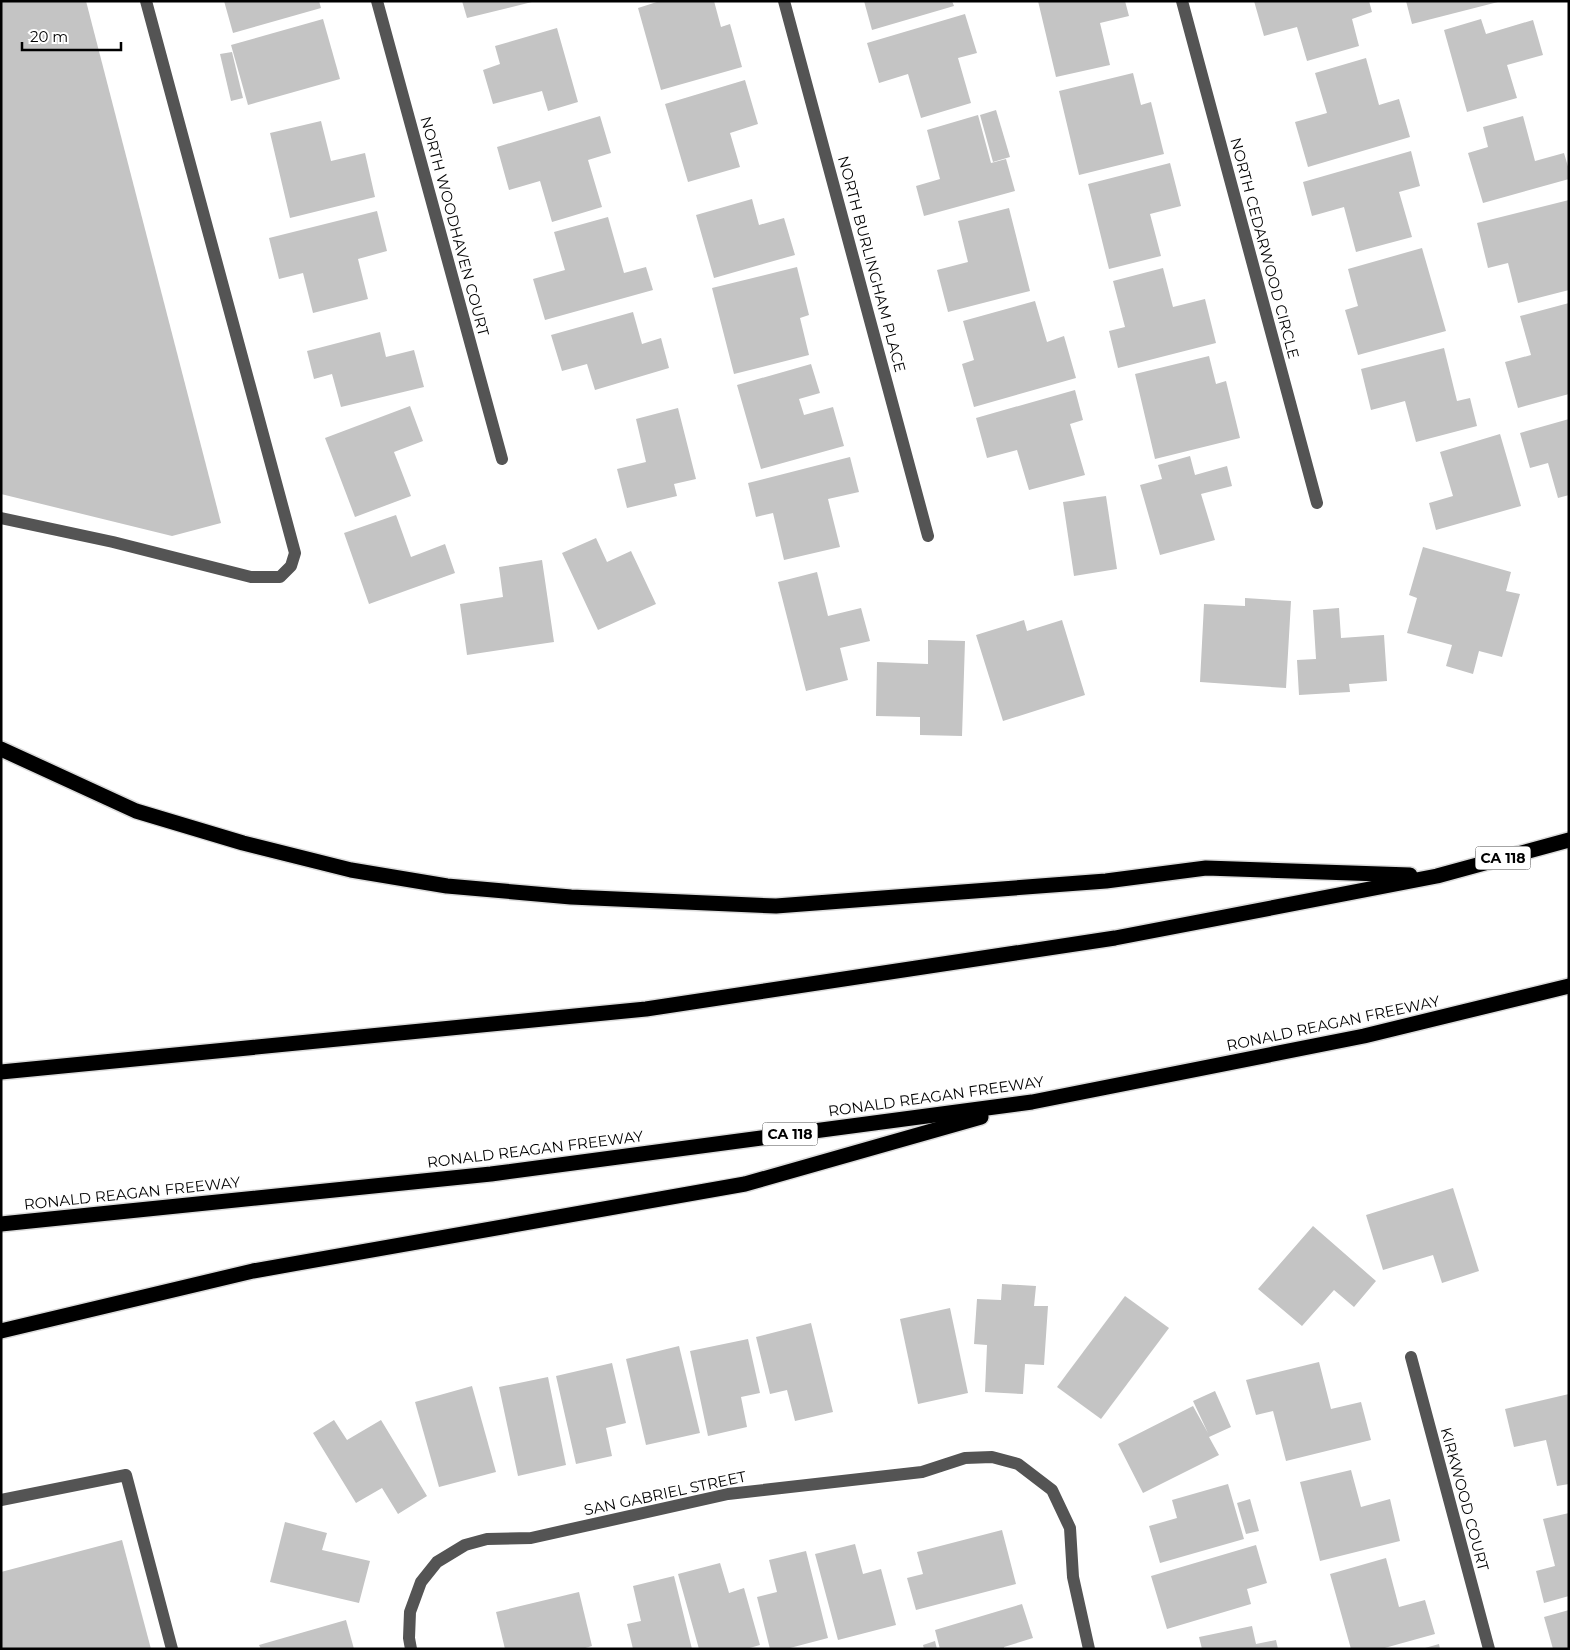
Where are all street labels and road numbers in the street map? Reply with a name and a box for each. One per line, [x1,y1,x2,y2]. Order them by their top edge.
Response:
street label: NORTH WOODHAVEN COURT [416,114,494,338]
street label: NORTH CEDARWOOD CIRCLE [1226,135,1304,361]
street label: NORTH BURLINGHAM PLACE [834,154,910,374]
road number: CA 118 [1476,846,1530,870]
street label: RONALD REAGAN FREEWAY [1225,991,1442,1055]
street label: RONALD REAGAN FREEWAY [827,1071,1045,1121]
road number: CA 118 [762,1122,818,1146]
street label: RONALD REAGAN FREEWAY [426,1126,645,1172]
street label: RONALD REAGAN FREEWAY [23,1172,242,1214]
street label: KIRKWOOD COURT [1437,1425,1493,1573]
street label: SAN GABRIEL STREET [582,1466,748,1519]

